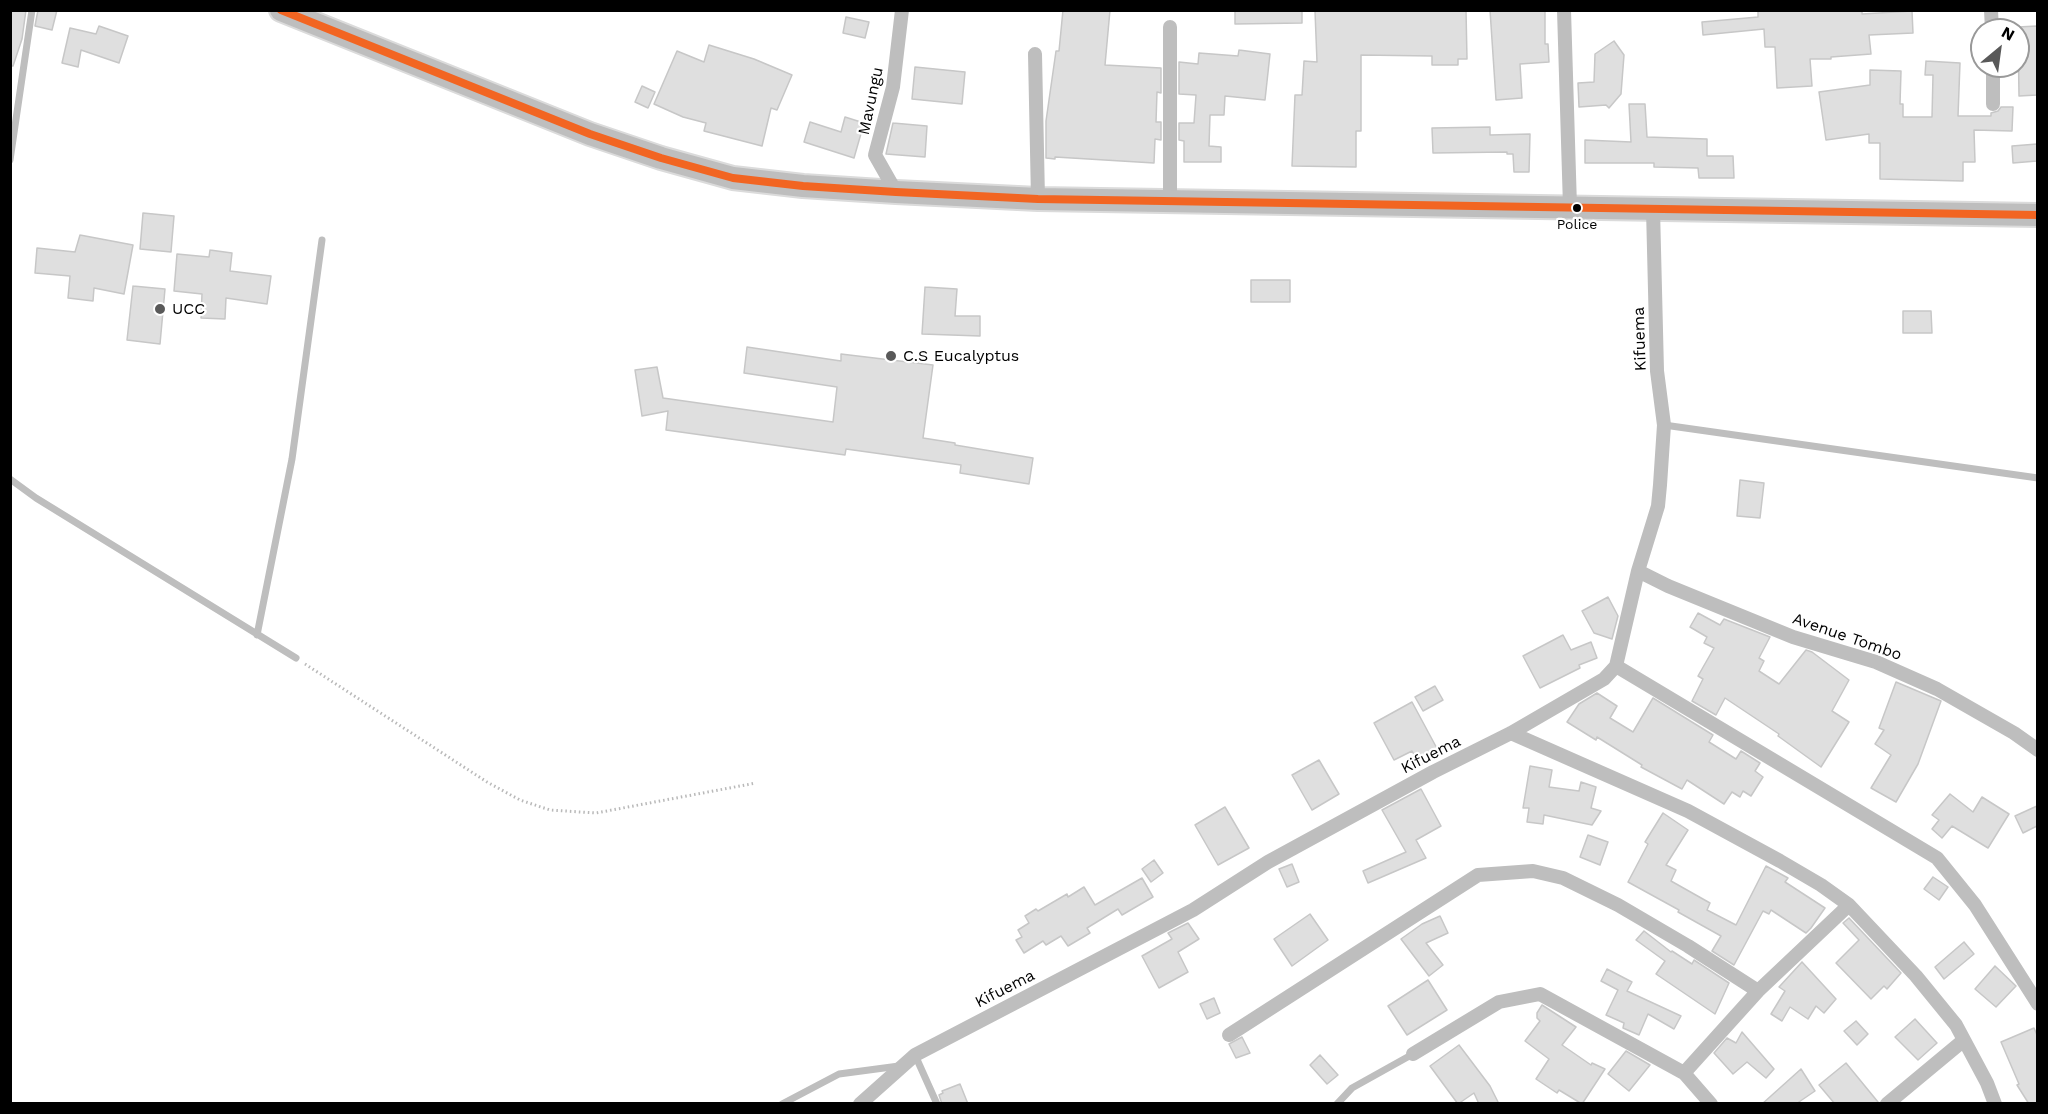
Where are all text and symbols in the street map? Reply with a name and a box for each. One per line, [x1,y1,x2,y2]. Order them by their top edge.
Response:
north arrow [1970,18,2030,78]
text: N [1998,22,2018,45]
street label: Mavungu [854,65,888,137]
marker: Police [1571,202,1583,214]
place label: Police [1557,217,1597,233]
place label: UCC [172,299,205,319]
marker: UCC [153,302,167,316]
street label: Kifuema [1629,306,1651,372]
place label: C.S Eucalyptus [903,346,1019,366]
marker: C.S Eucalyptus [884,349,898,363]
street label: Avenue Tombo [1790,609,1904,665]
street label: Kifuema [1398,732,1464,778]
street label: Kifuema [972,966,1038,1012]

